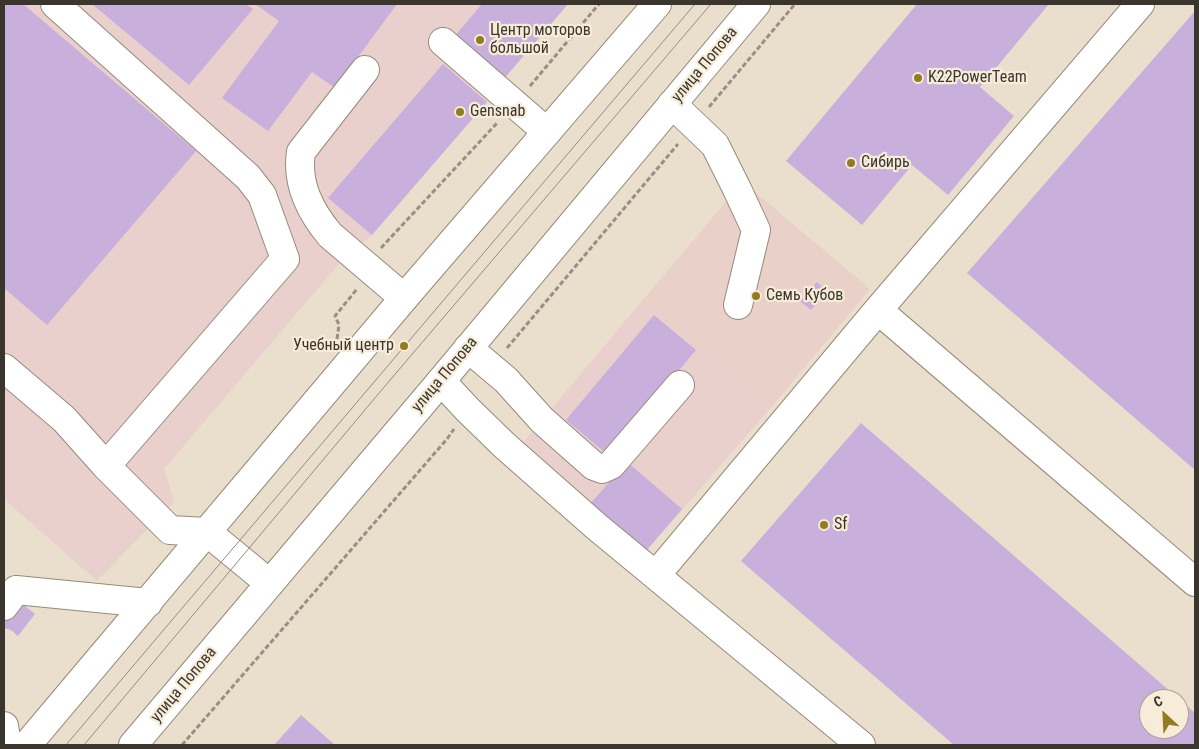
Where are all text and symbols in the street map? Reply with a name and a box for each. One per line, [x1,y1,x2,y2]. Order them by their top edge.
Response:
place label: Центр моторов большой [490,21,591,59]
street label: улица Попова [668,23,742,107]
marker: Центр моторов большой [474,34,486,46]
place label: K22PowerTeam [928,68,1027,88]
marker: K22PowerTeam [912,72,924,84]
place label: Gensnab [470,102,525,122]
marker: Gensnab [454,106,466,118]
place label: Сибирь [861,153,910,173]
marker: Сибирь [845,157,857,169]
place label: Семь Кубов [766,286,843,306]
marker: Семь Кубов [750,290,762,302]
street label: улица Попова [408,333,482,417]
place label: Учебный центр [293,336,394,356]
marker: Учебный центр [398,340,410,352]
place label: Sf [834,515,847,535]
marker: Sf [818,519,830,531]
street label: улица Попова [147,643,221,727]
north arrow [1139,689,1189,739]
text: С [1151,692,1165,710]

